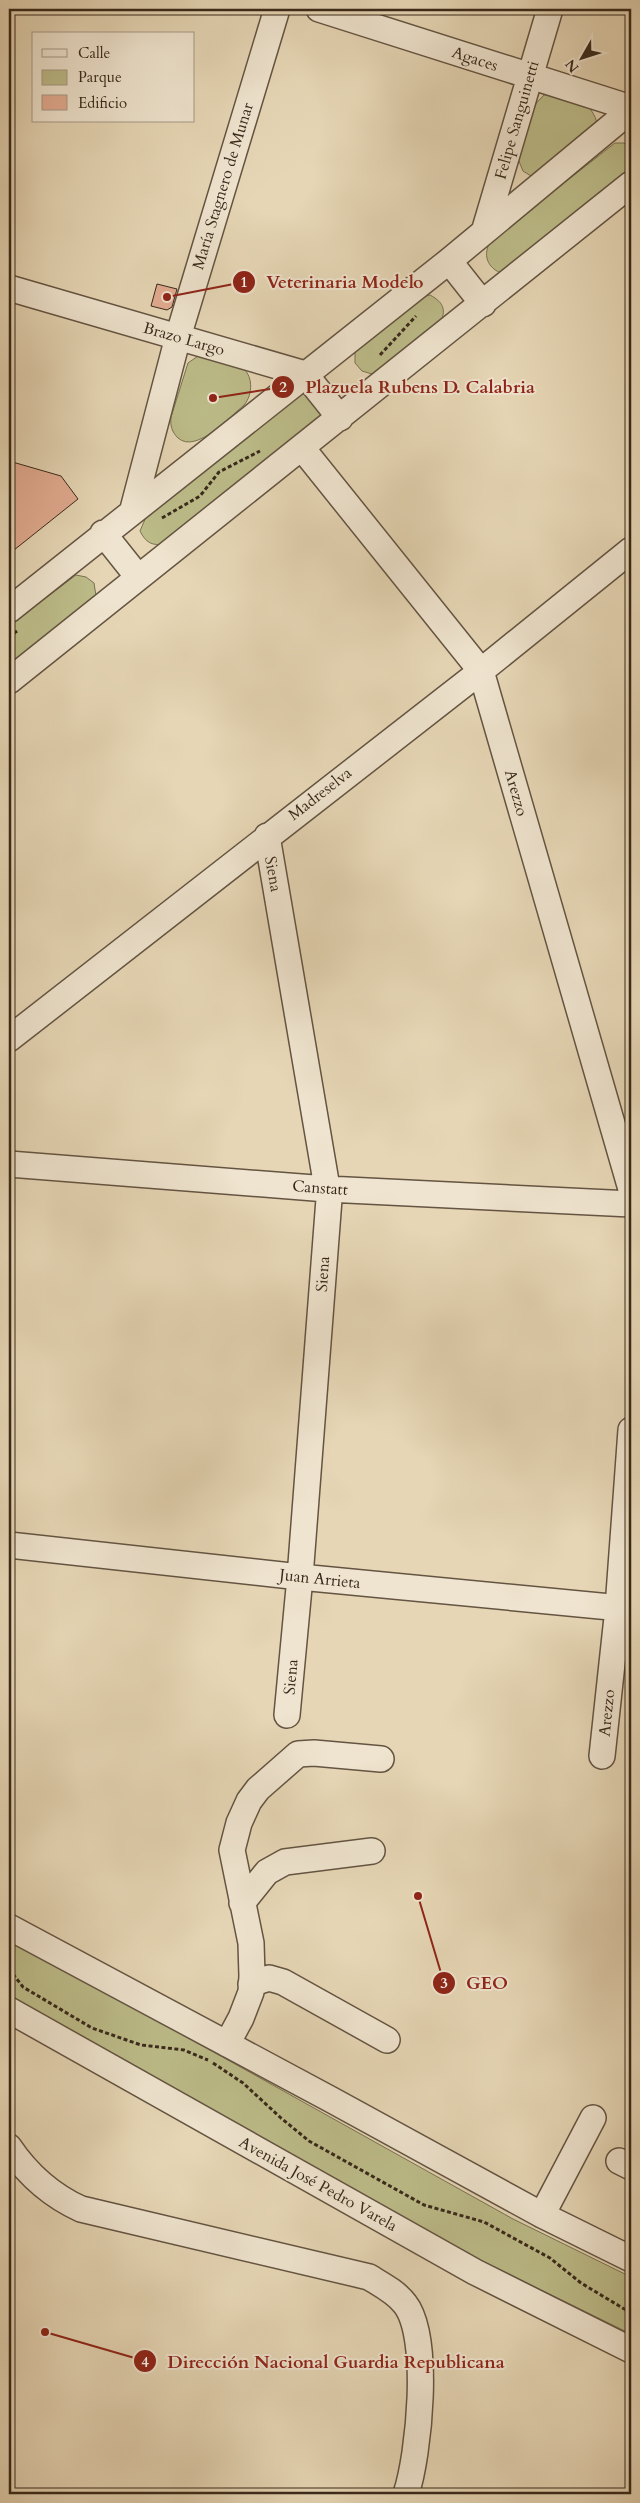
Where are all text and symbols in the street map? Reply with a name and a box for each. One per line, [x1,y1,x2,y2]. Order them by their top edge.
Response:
legend [32,32,195,122]
north arrow [558,32,608,82]
street label: Agaces [449,41,501,77]
text: Calle [78,43,111,63]
text: N [561,55,583,77]
street label: Felipe Sanguinetti [490,58,545,182]
text: Parque [78,67,122,87]
text: Edificio [78,93,127,113]
street label: María Stagnero de Munar [187,100,259,272]
callout: Veterinaria Modelo [232,265,434,298]
text: Veterinaria Modelo [266,270,424,295]
text: 1 [240,272,248,292]
street label: Brazo Largo [141,317,228,361]
callout: Plazuela Rubens D. Calabria [270,370,545,403]
text: Plazuela Rubens D. Calabria [305,375,535,400]
text: 2 [279,377,287,397]
street label: Madreselva [284,762,357,826]
street label: Arezzo [499,767,533,819]
street label: Siena [259,854,287,894]
street label: Canstatt [291,1175,349,1201]
street label: Siena [311,1255,335,1293]
street label: Juan Arrieta [276,1564,362,1594]
street label: Siena [278,1658,304,1696]
street label: Arezzo [594,1688,620,1738]
callout: GEO [431,1966,518,1999]
text: GEO [466,1971,508,1996]
text: 3 [440,1973,448,1993]
street label: Avenida José Pedro Varela [235,2131,401,2237]
callout: Dirección Nacional Guardia Republicana [132,2345,515,2378]
text: Dirección Nacional Guardia Republicana [167,2350,505,2375]
text: 4 [141,2352,149,2372]

